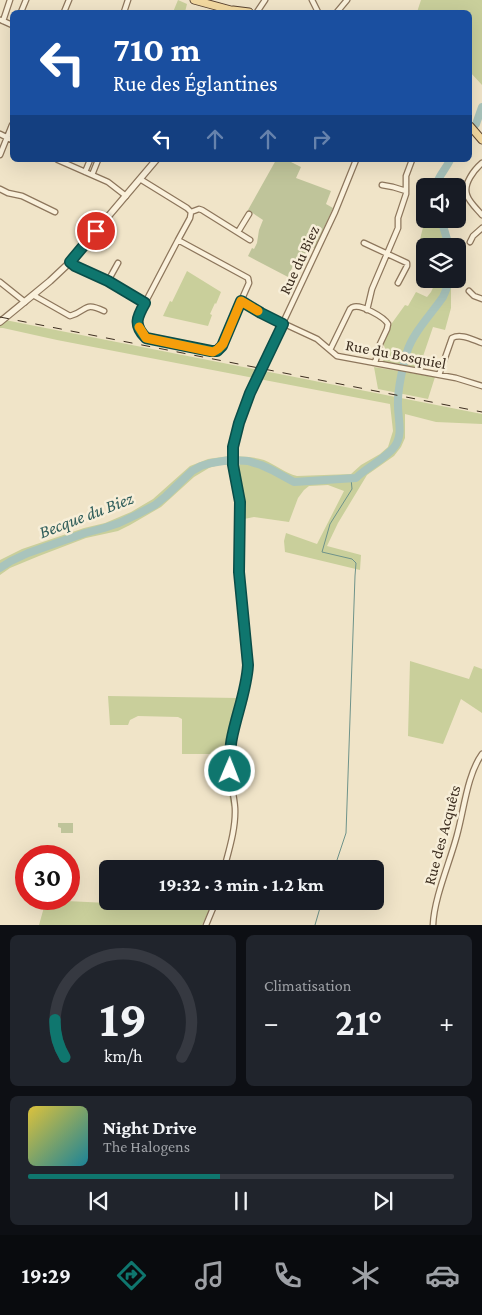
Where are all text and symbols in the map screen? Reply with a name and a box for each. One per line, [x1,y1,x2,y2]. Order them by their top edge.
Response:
icon: left [30,30,95,95]
text: 710 m [113,30,201,69]
text: Rue des Églantines [113,71,278,96]
icon: left [148,125,176,153]
icon: ahead [201,125,229,153]
icon: ahead [254,125,282,153]
icon: right [307,125,335,153]
map controls [416,178,466,288]
button: sound [416,178,466,228]
pin [75,210,117,252]
icon: arrive [82,217,110,245]
street label: Rue du Biez [276,223,322,297]
button: layers [416,238,466,288]
street label: Rue du Bosquiel [344,336,448,373]
water label: Becque du Biez [36,488,136,542]
position arrow [203,744,255,796]
street label: Rue des Acquêts [420,783,464,887]
speed limit sign: 30 [15,845,80,910]
text: 19:32 · 3 min · 1.2 km [159,874,324,895]
text: Climatisation [264,977,351,994]
text: 19 [99,989,147,1047]
text: 21° [335,1001,383,1043]
text: − [264,1007,279,1038]
text: + [439,1007,454,1038]
text: km/h [104,1046,143,1066]
text: Night Drive [103,1117,196,1138]
text: The Halogens [103,1138,190,1155]
icon: previous [85,1187,113,1215]
icon: pause [227,1187,255,1215]
icon: next [369,1187,397,1215]
icon: directions [114,1258,149,1293]
icon: music [192,1258,227,1293]
icon: phone [270,1258,305,1293]
icon: climate [348,1258,383,1293]
icon: car [425,1258,460,1293]
text: 19:29 [21,1263,71,1288]

